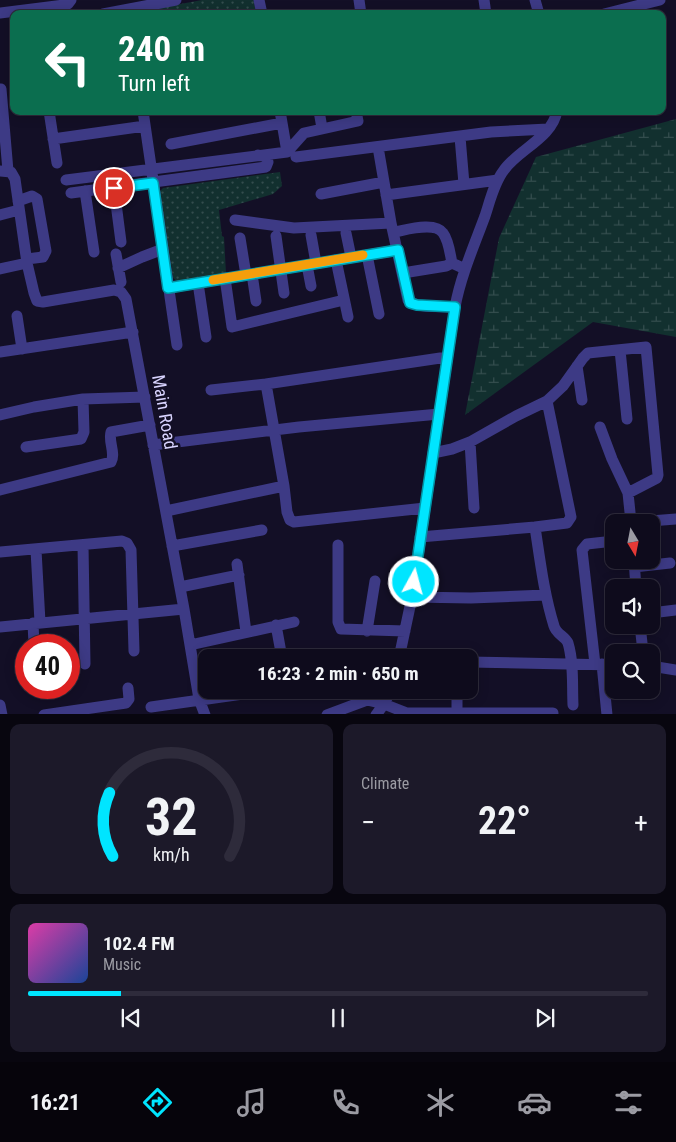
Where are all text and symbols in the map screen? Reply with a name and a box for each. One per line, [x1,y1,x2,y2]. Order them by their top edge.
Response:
text: 240 m [118,29,205,70]
icon: left [35,30,100,95]
text: Turn left [118,71,190,96]
pin [93,167,135,209]
icon: arrive [100,174,128,202]
street label: Main Road [148,373,182,451]
north arrow [605,514,660,569]
map controls [605,514,660,699]
position arrow [387,555,439,607]
button: sound [605,579,660,634]
speed limit sign: 40 [15,634,80,699]
button: search [605,644,660,699]
text: 16:23 · 2 min · 650 m [257,662,419,685]
text: Climate [361,774,409,793]
text: 32 [145,787,198,848]
text: 22° [478,799,531,843]
text: − [361,806,375,839]
text: + [634,806,648,839]
text: km/h [153,844,190,865]
text: 102.4 FM [103,932,175,955]
text: Music [103,955,141,974]
icon: previous [117,1004,145,1032]
icon: pause [324,1004,352,1032]
icon: next [531,1004,559,1032]
icon: directions [140,1085,175,1120]
icon: music [234,1085,269,1120]
icon: phone [328,1085,363,1120]
icon: climate [423,1085,458,1120]
icon: car [517,1085,552,1120]
icon: filters [611,1085,646,1120]
text: 16:21 [30,1090,80,1115]

